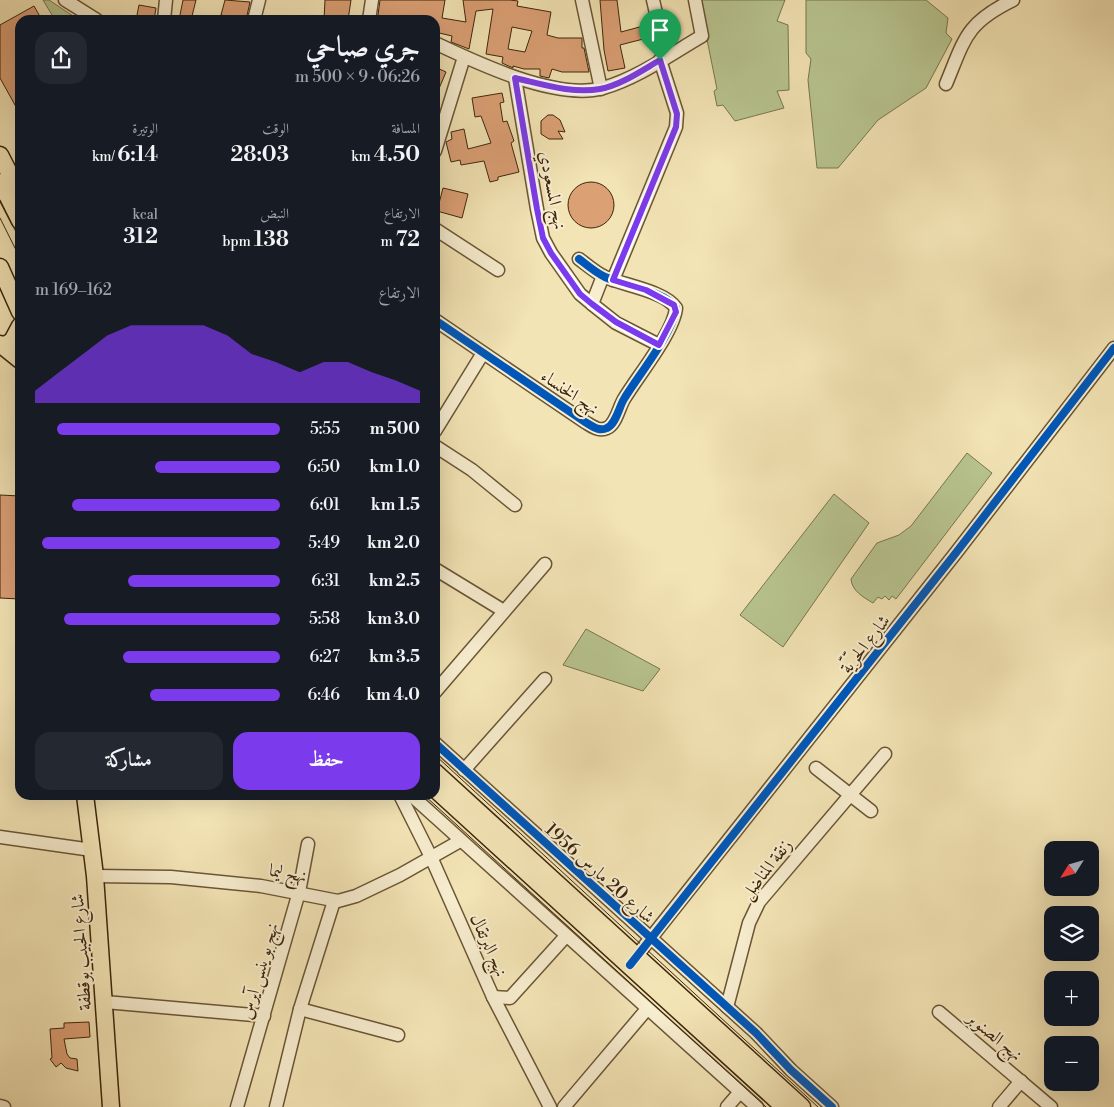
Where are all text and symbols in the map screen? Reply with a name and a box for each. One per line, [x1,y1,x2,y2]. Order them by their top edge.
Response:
pin [639,9,681,60]
icon: arrive [646,16,674,44]
text: جري صباحي [306,30,420,65]
button: share [35,32,87,84]
text: 06:26 · 9 × 500 m [295,67,420,87]
text: الوتيرة [132,120,158,138]
text: الوقت [262,120,289,138]
text: المسافة [391,120,420,138]
text: 6:14 [117,142,158,168]
text: 28:03 [231,142,289,168]
text: 4.50 [374,142,420,168]
text: /km [92,148,117,166]
text: km [351,148,374,166]
street label: نهج المسعودي [530,149,571,232]
text: النبض [260,205,289,223]
text: الارتفاع [384,205,420,223]
text: kcal [133,206,158,224]
text: 312 [123,224,158,250]
text: 138 [254,227,289,253]
text: 72 [396,227,420,253]
text: bpm [223,233,254,251]
text: m [381,233,396,251]
text: 162–169 m [35,280,112,300]
text: الارتفاع [378,283,420,303]
street label: نهج الخنساء [534,365,603,424]
text: 5:55 [310,419,340,439]
text: 500 m [370,419,420,439]
text: 6:50 [307,457,340,477]
text: 1.0 km [369,457,420,477]
text: 6:01 [310,495,340,515]
text: 1.5 km [371,495,420,515]
text: 5:49 [308,533,340,553]
text: 2.0 km [367,533,420,553]
text: 6:31 [311,571,340,591]
text: 2.5 km [369,571,420,591]
text: 5:58 [309,609,340,629]
text: 3.0 km [367,609,420,629]
street label: شارع الحرّيّة [834,609,898,680]
text: 6:27 [310,647,340,667]
text: 3.5 km [369,647,420,667]
text: 6:46 [307,685,340,705]
text: 4.0 km [366,685,420,705]
button: مشاركة [35,732,223,790]
button: حفظ [233,732,420,790]
street label: شارع 20 مارس 1956 [538,818,659,931]
street label: زنقة المناضل [736,834,798,905]
north arrow [1044,841,1099,896]
map controls [1044,841,1099,1091]
street label: نهج ليما [267,859,309,892]
street label: شارع الحبيب بوقطفة [66,893,100,1011]
button: layers [1044,906,1099,961]
street label: نهج البرتقال [461,910,513,982]
street label: نهج بوينس آيرس [235,920,288,1023]
button: + [1044,971,1099,1026]
street label: نهج الصنوبر [958,1005,1027,1069]
button: − [1044,1036,1099,1091]

